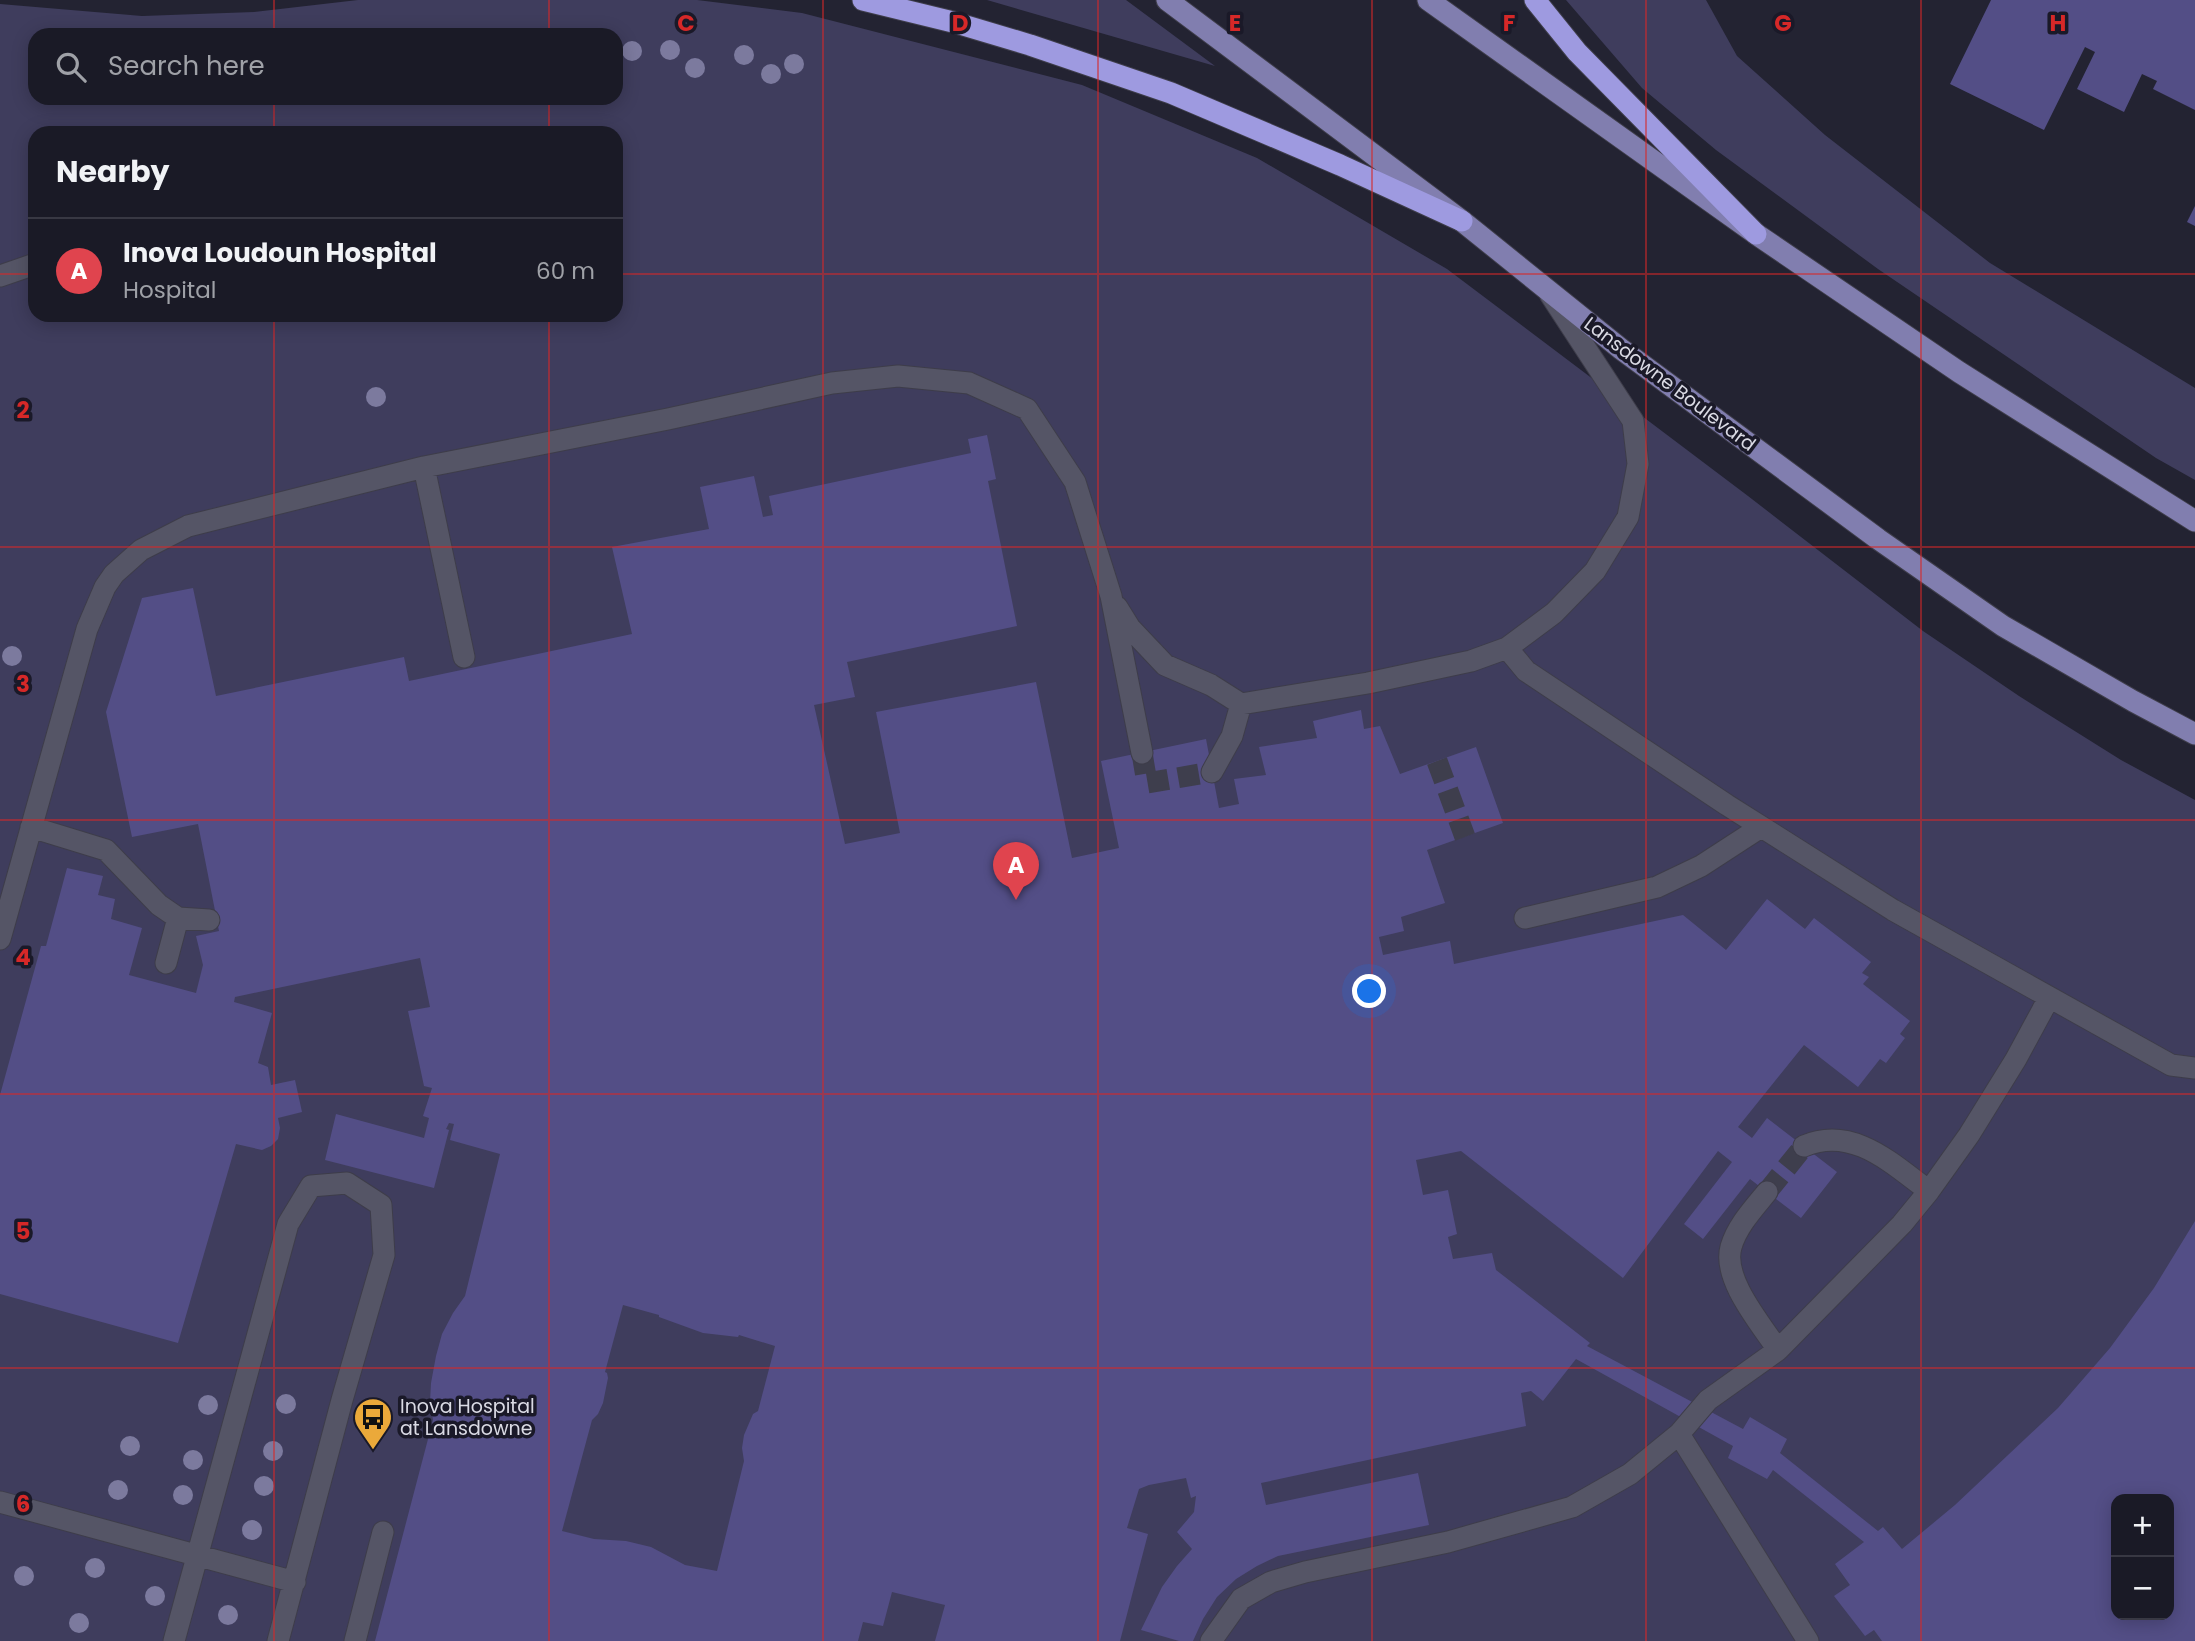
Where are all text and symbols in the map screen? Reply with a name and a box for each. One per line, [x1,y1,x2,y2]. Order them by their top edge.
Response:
text: C [677,7,695,39]
text: D [952,7,968,39]
text: E [1229,7,1241,39]
text: F [1503,7,1515,39]
text: G [1774,7,1792,39]
text: H [2050,7,2066,39]
search box [28,28,623,105]
icon: search [52,48,90,86]
text: Search here [108,48,265,84]
text: Nearby [56,150,170,193]
text: Inova Loudoun Hospital [123,235,437,271]
text: A [71,255,87,287]
text: 60 m [536,255,595,287]
text: Hospital [123,274,216,306]
street label: Lansdowne Boulevard [1579,310,1761,458]
text: 2 [16,394,30,426]
text: 3 [16,668,30,700]
pin: A [993,842,1039,900]
text: 4 [15,941,31,973]
your location [1352,974,1386,1008]
text: 5 [16,1215,30,1247]
place label: Inova Hospital at Lansdowne [400,1393,535,1442]
bus stop icon: Inova Hospital at Lansdowne [352,1396,394,1451]
text: 6 [16,1488,30,1520]
map controls [2111,1494,2174,1620]
button: + [2111,1494,2174,1557]
button: − [2111,1557,2174,1620]

